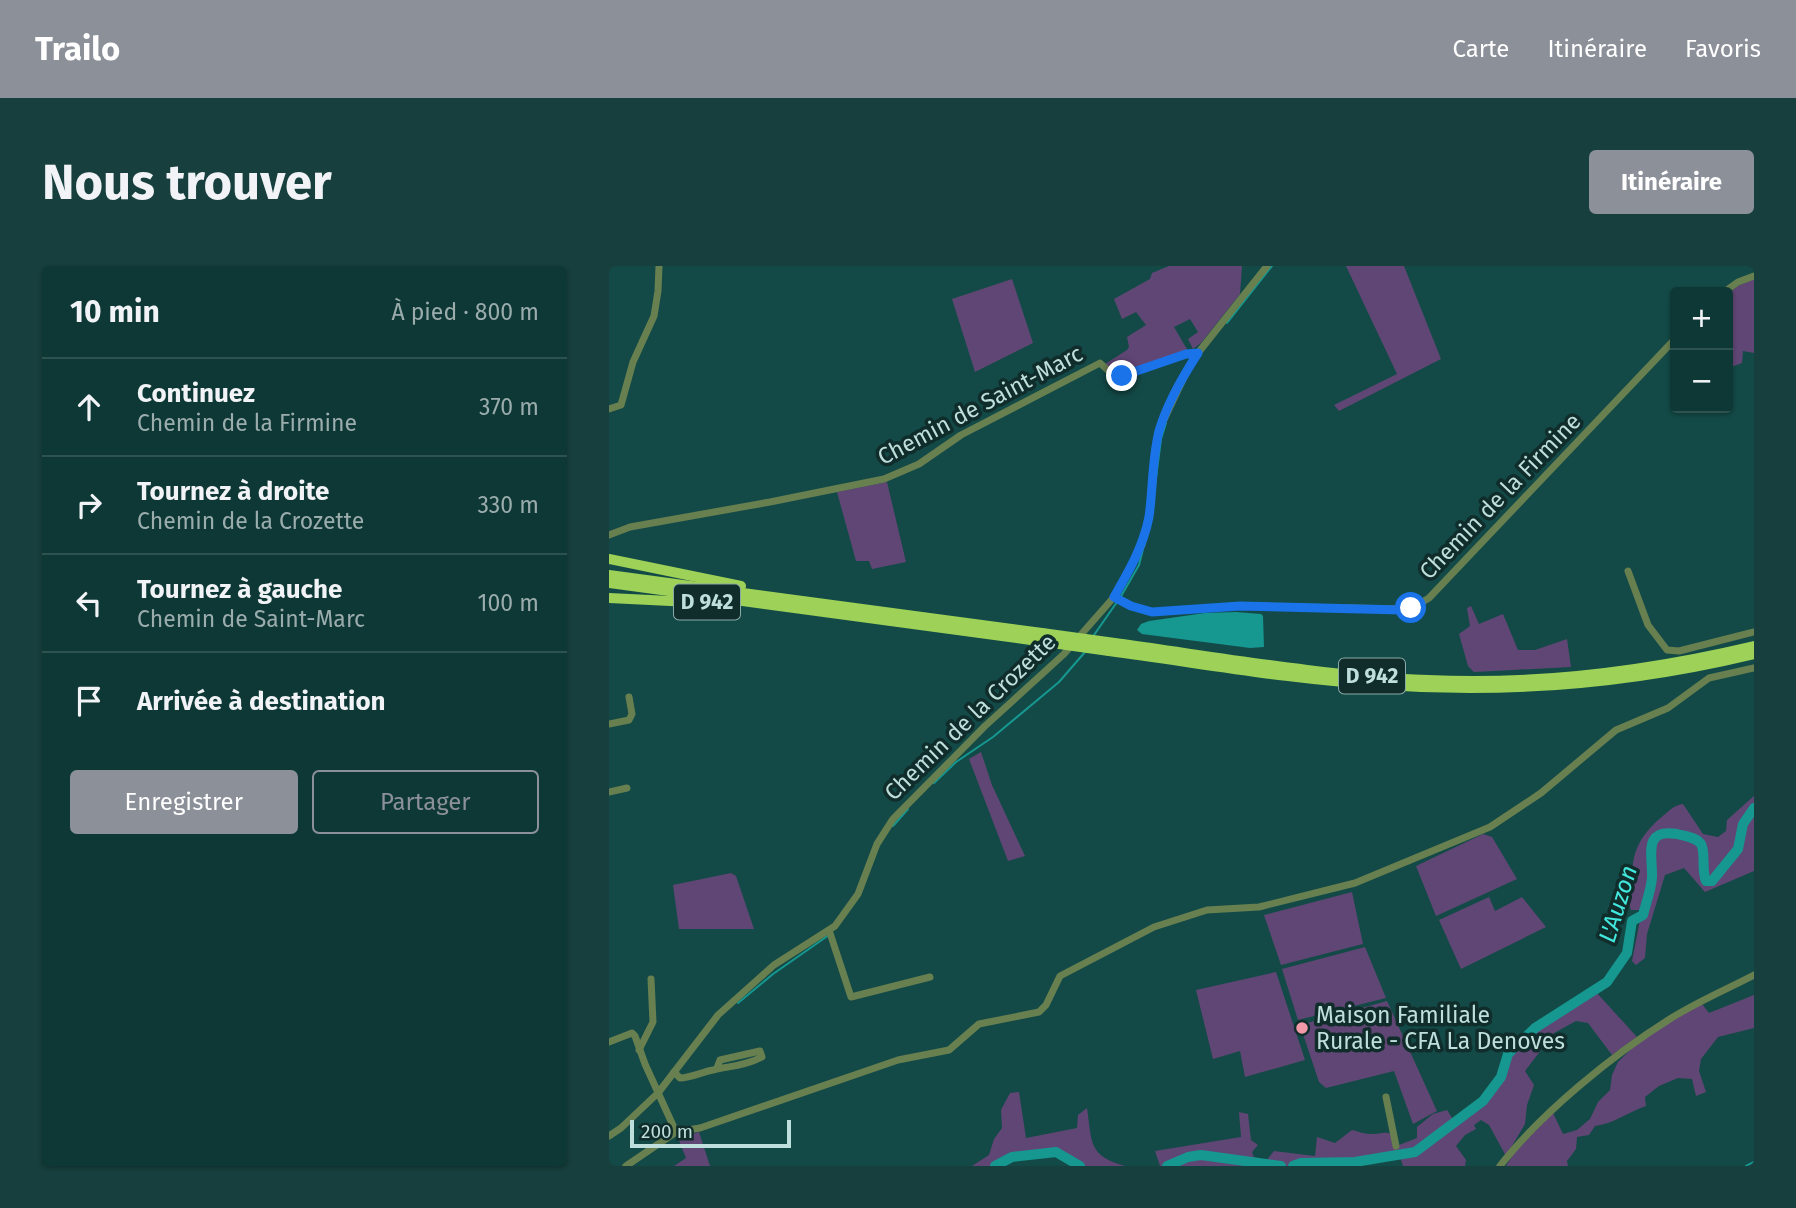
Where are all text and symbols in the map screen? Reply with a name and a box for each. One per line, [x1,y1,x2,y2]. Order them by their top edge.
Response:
text: Trailo [35,29,120,69]
text: Carte [1453,35,1509,63]
text: Itinéraire [1547,35,1647,63]
text: Favoris [1685,35,1761,63]
button: Itinéraire [1589,150,1754,214]
text: Nous trouver [42,153,332,212]
map controls [1670,287,1733,413]
button: + [1670,287,1733,350]
text: 10 min [70,294,160,330]
text: À pied · 800 m [391,298,539,326]
street label: Chemin de Saint-Marc [873,339,1087,471]
button: − [1670,350,1733,413]
route end [1106,360,1137,391]
text: Continuez [137,378,255,409]
icon: ahead [70,388,108,426]
text: 370 m [479,393,539,421]
street label: Chemin de la Firmine [1413,407,1587,585]
text: Chemin de la Firmine [137,409,357,437]
text: Tournez à droite [137,476,329,507]
icon: right [70,486,108,524]
text: 330 m [477,491,539,519]
text: Chemin de la Crozette [137,507,364,535]
text: Tournez à gauche [137,574,342,605]
icon: left [70,584,108,622]
road number: D 942 [674,584,740,620]
text: 100 m [478,589,539,617]
route start [1395,592,1426,623]
text: Chemin de Saint-Marc [137,605,365,633]
street label: Chemin de la Crozette [879,628,1061,806]
road number: D 942 [1339,658,1405,694]
icon: arrive [70,682,108,720]
text: Arrivée à destination [137,686,386,717]
button: Enregistrer [70,770,298,834]
button: Partager [312,770,539,834]
water label: L'Auzon [1593,862,1643,946]
place label: Maison Familiale Rurale - CFA La Denoves [1316,1001,1565,1055]
marker: Maison Familiale Rurale - CFA La Denoves [1294,1020,1310,1036]
scale bar [630,1117,791,1149]
text: 200 m [641,1120,693,1143]

